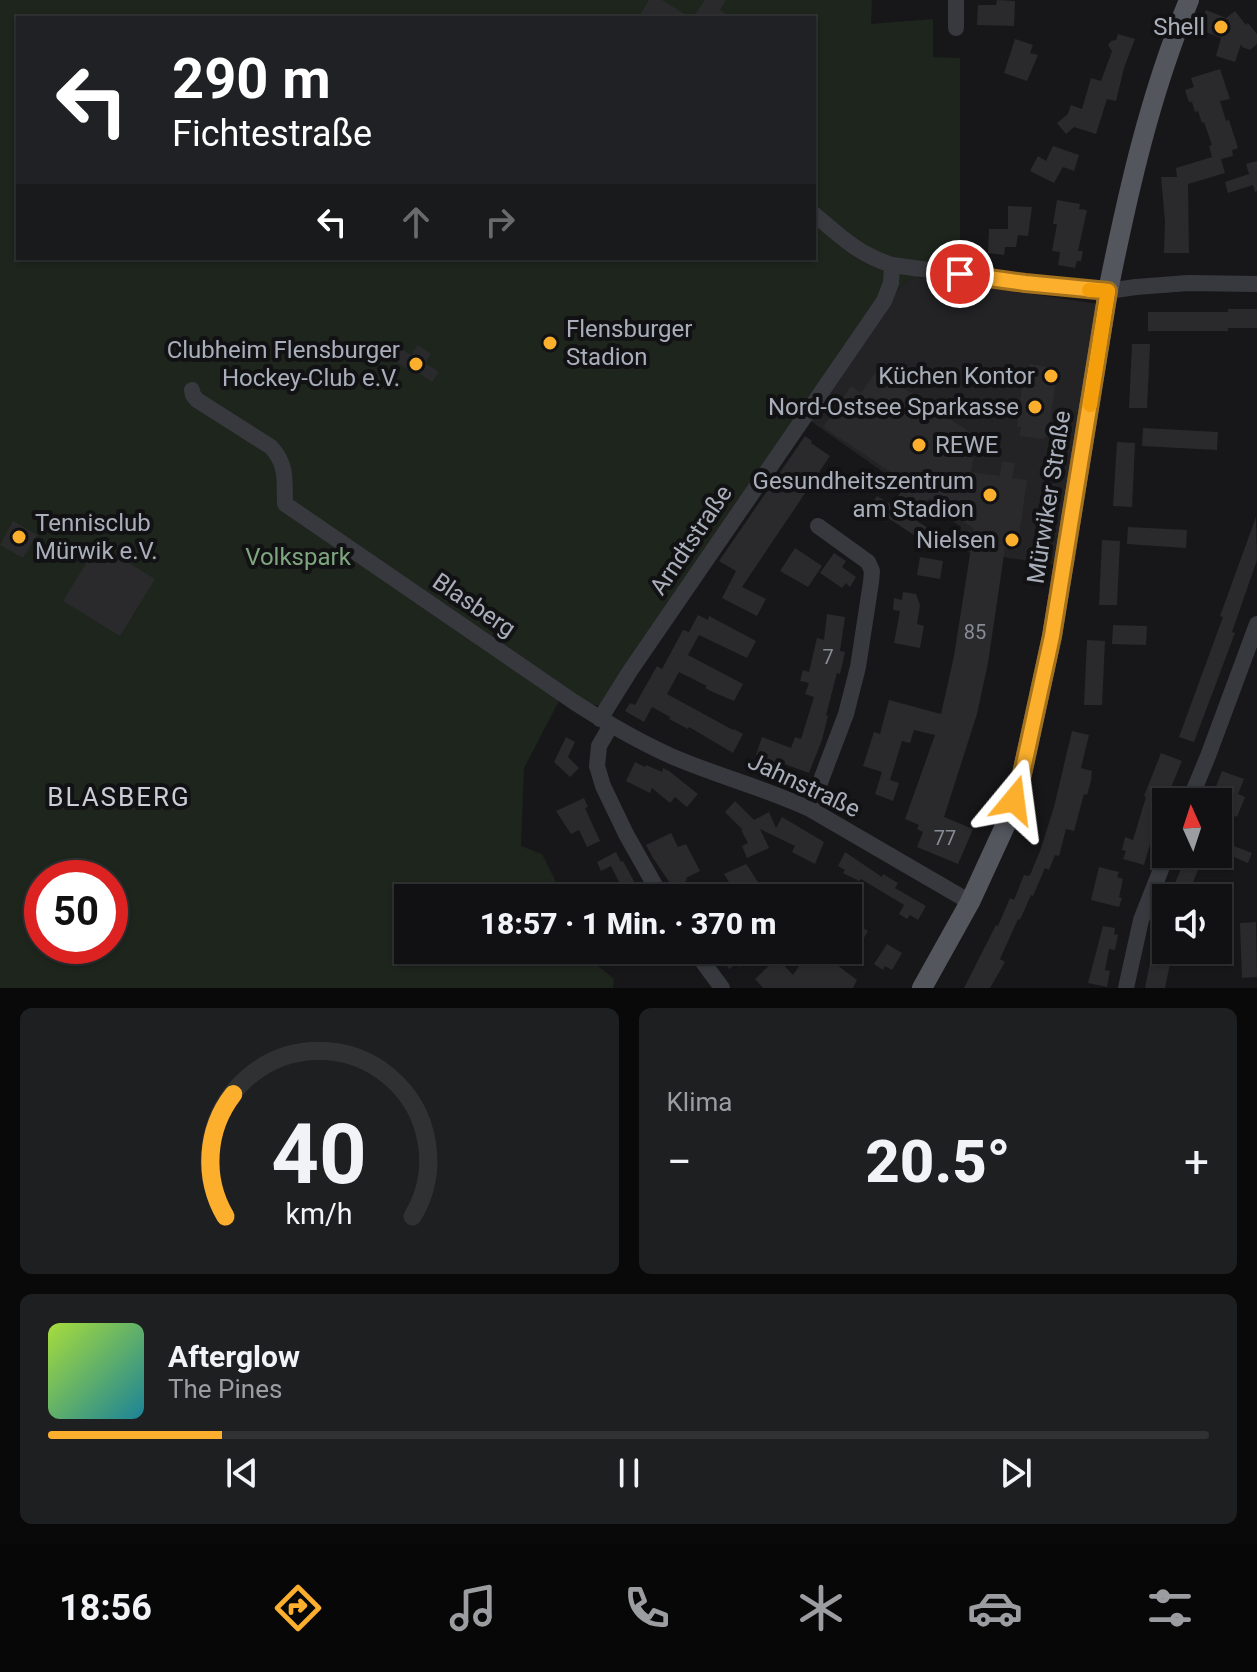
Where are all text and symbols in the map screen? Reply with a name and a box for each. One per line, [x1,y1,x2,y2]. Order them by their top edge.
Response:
place label: Shell [1153,13,1205,41]
marker: Shell [1212,18,1230,36]
text: 290 m [172,46,331,112]
icon: left [40,48,144,152]
text: Fichtestraße [172,113,372,155]
icon: left [310,200,354,244]
icon: ahead [394,200,438,244]
icon: right [478,200,522,244]
pin [926,240,994,308]
icon: arrive [938,252,982,296]
place label: Flensburger Stadion [566,315,692,371]
marker: Flensburger Stadion [541,334,559,352]
place label: Clubheim Flensburger Hockey-Club e.V. [167,336,400,392]
marker: Clubheim Flensburger Hockey-Club e.V. [407,355,425,373]
place label: Küchen Kontor [878,362,1035,390]
marker: Küchen Kontor [1042,367,1060,385]
place label: Nord-Ostsee Sparkasse [768,393,1019,421]
marker: Nord-Ostsee Sparkasse [1026,398,1044,416]
street label: Mürwiker Straße [1021,408,1077,586]
place label: REWE [935,431,998,459]
marker: REWE [910,436,928,454]
place label: Gesundheitszentrum am Stadion [753,467,974,523]
street label: Arndtstraße [644,480,738,600]
marker: Gesundheitszentrum am Stadion [981,486,999,504]
place label: Tennisclub Mürwik e.V. [35,509,158,565]
place label: Nielsen [916,526,996,554]
marker: Tennisclub Mürwik e.V. [10,528,28,546]
marker: Nielsen [1003,531,1021,549]
park label: Volkspark [245,543,352,571]
street label: Blasberg [427,567,521,643]
house number: 85 [964,620,986,644]
house number: 7 [822,645,834,669]
street label: Jahnstraße [743,747,865,823]
position arrow [972,758,1056,842]
district label: BLASBERG [47,782,191,812]
north arrow [1152,788,1232,868]
map controls [1152,788,1232,964]
house number: 77 [934,826,956,850]
speed limit sign: 50 [24,860,128,964]
button: sound [1152,884,1232,964]
text: 18:57 · 1 Min. · 370 m [480,906,776,941]
text: Klima [667,1087,732,1117]
text: 40 [272,1106,367,1203]
text: 20.5° [865,1126,1010,1197]
text: − [667,1136,692,1188]
text: + [1184,1136,1209,1188]
text: km/h [286,1197,353,1231]
text: Afterglow [168,1339,300,1374]
text: The Pines [168,1374,282,1404]
icon: previous [220,1451,264,1495]
icon: pause [607,1451,651,1495]
icon: next [994,1451,1038,1495]
icon: directions [270,1580,326,1636]
icon: music [445,1580,501,1636]
icon: phone [619,1580,675,1636]
icon: climate [793,1580,849,1636]
icon: car [967,1580,1023,1636]
icon: filters [1142,1580,1198,1636]
text: 18:56 [59,1587,152,1629]

